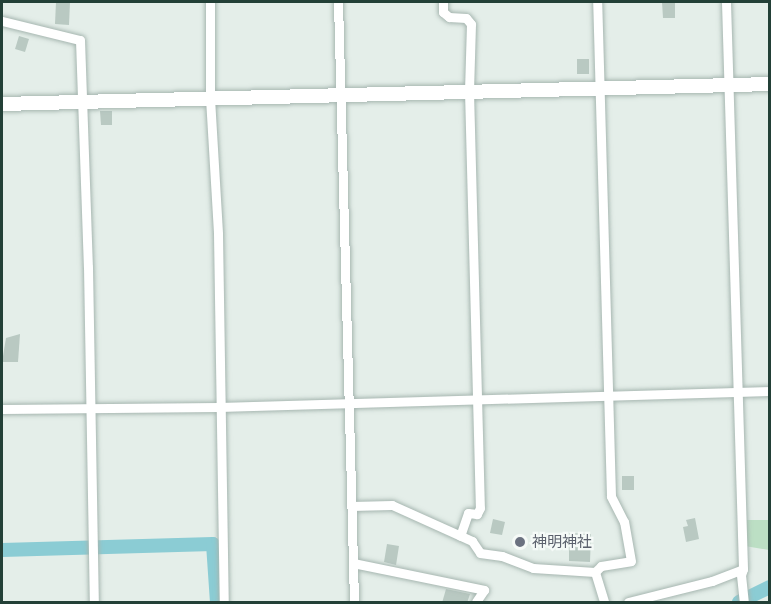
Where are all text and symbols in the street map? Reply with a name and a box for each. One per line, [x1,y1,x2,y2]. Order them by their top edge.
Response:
place label: 神明神社 [532,533,592,551]
marker: 神明神社 [513,535,527,549]

